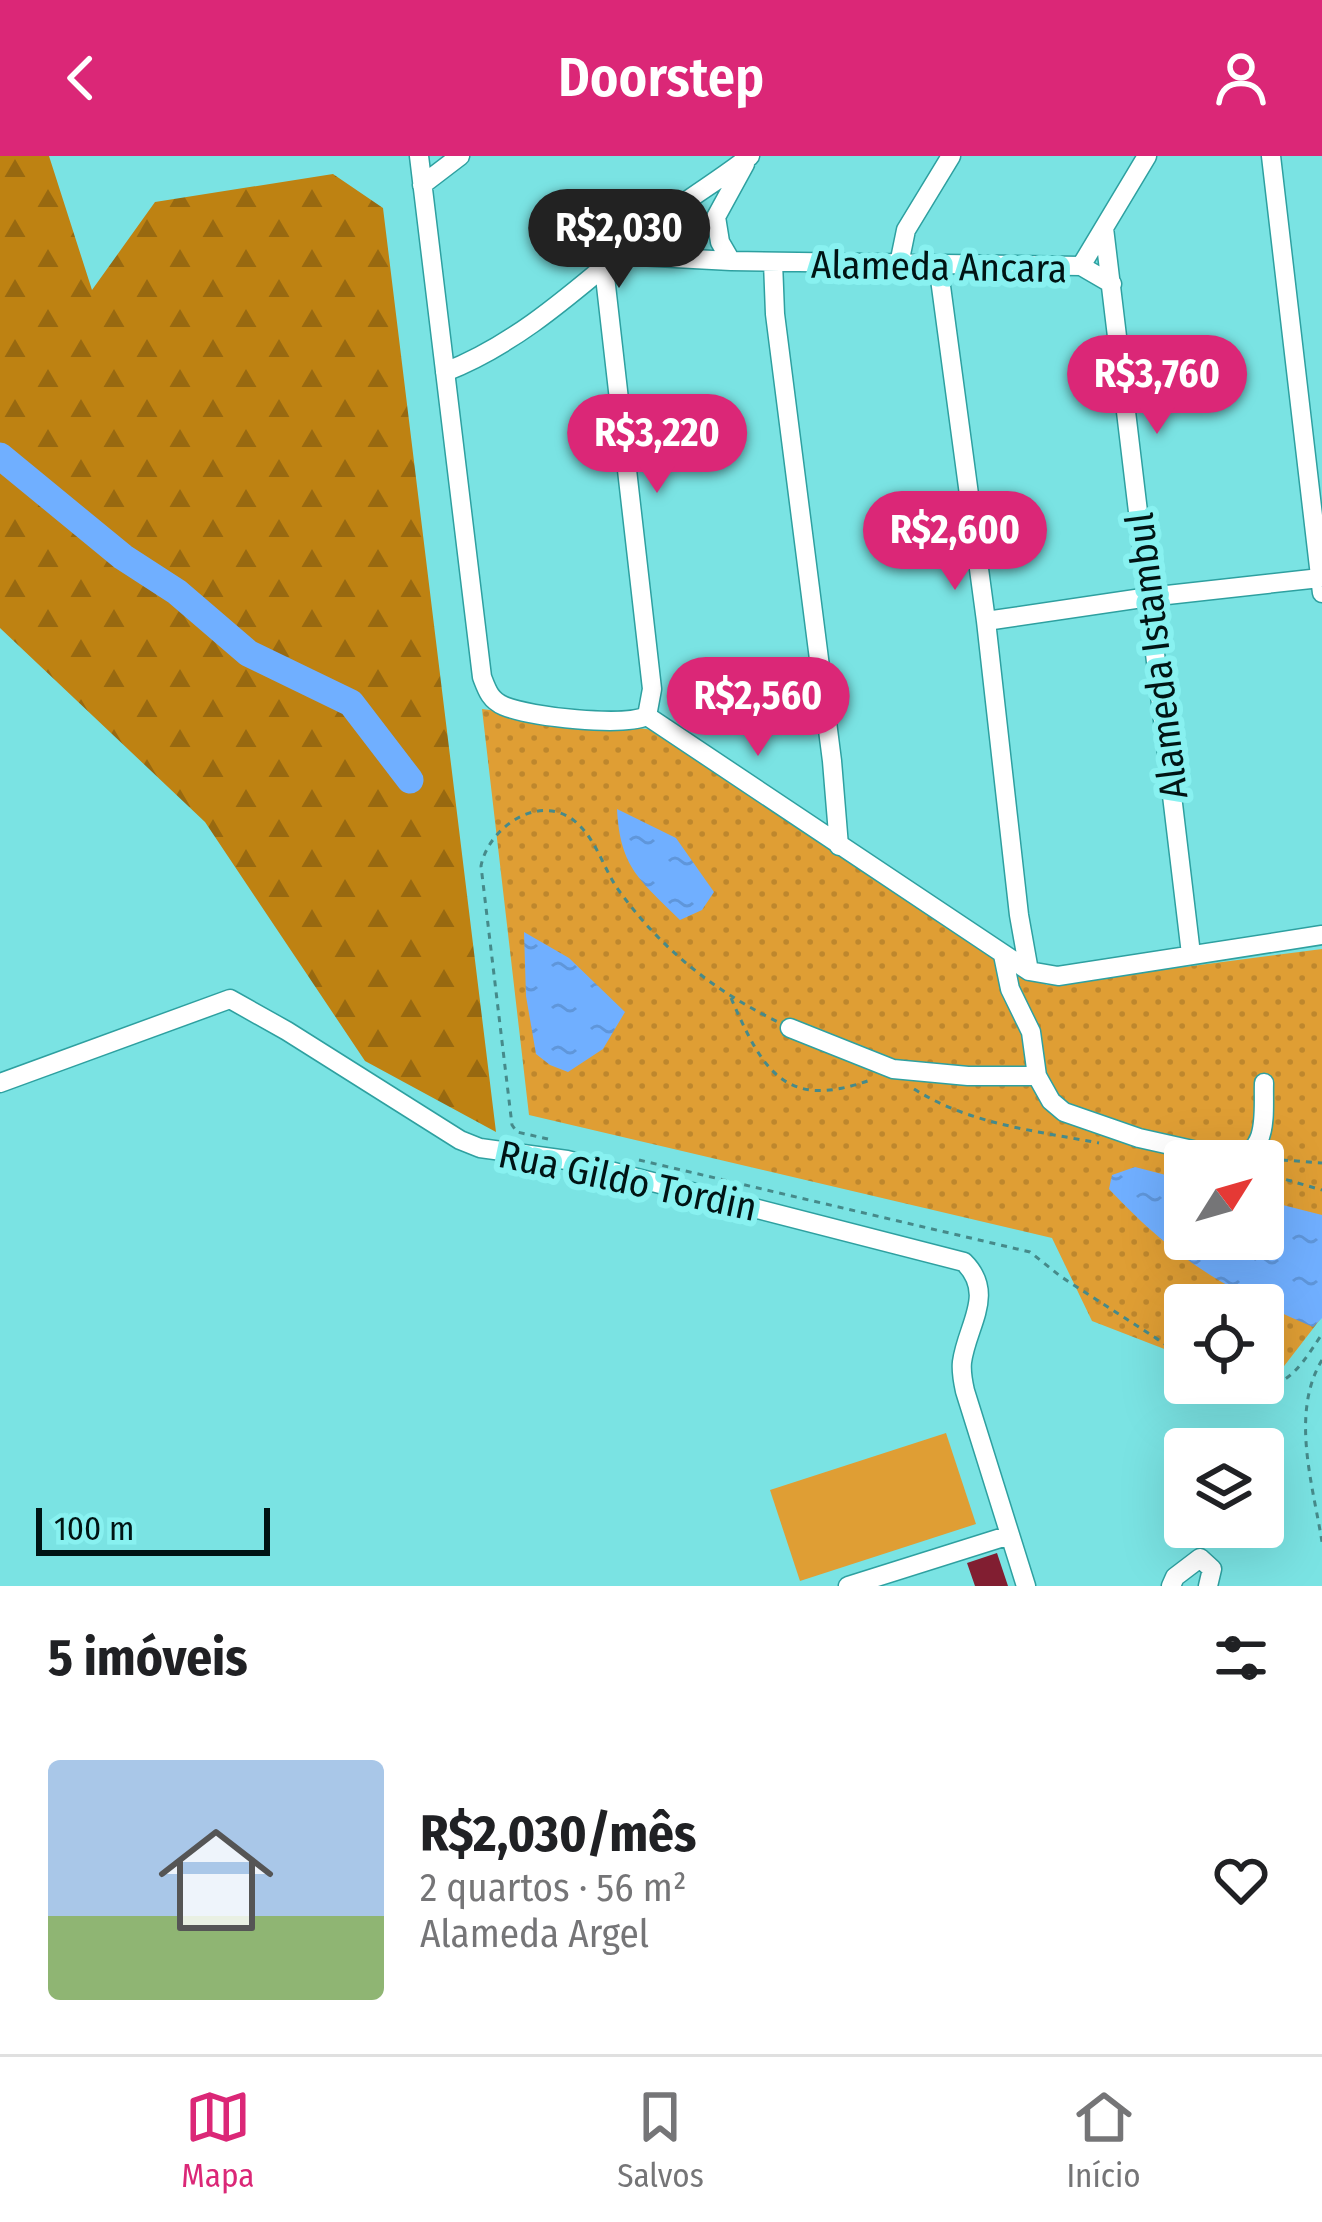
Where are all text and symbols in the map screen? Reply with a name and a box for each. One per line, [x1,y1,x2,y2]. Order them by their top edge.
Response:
icon: back [48,45,114,111]
icon: person [1208,45,1274,111]
text: Doorstep [558,46,764,110]
pin: R$2,030 [508,189,730,291]
text: R$2,030 [555,205,683,251]
street label: Alameda Ancara [811,242,1067,292]
pin: R$3,760 [1046,335,1268,437]
text: R$3,760 [1094,351,1220,397]
pin: R$3,220 [546,394,768,496]
text: R$3,220 [594,410,720,456]
pin: R$2,600 [844,491,1066,593]
text: R$2,600 [890,507,1020,553]
street label: Alameda Istambul [1117,510,1197,802]
pin: R$2,560 [647,657,869,759]
text: R$2,560 [694,673,822,719]
street label: Rua Gildo Tordin [494,1131,761,1231]
north arrow [1164,1140,1284,1260]
map controls [1164,1140,1284,1548]
button: locate [1164,1284,1284,1404]
button: layers [1164,1428,1284,1548]
scale bar [36,1502,270,1555]
text: 100 m [54,1509,134,1549]
icon: filters [1208,1625,1274,1691]
text: 5 imóveis [48,1627,248,1689]
text: R$2,030/mês [420,1803,696,1865]
icon: home [144,1808,288,1952]
icon: heart [1208,1847,1274,1913]
text: 2 quartos · 56 m² [420,1865,687,1911]
text: Alameda Argel [420,1911,649,1957]
tab: Mapa [181,2084,254,2196]
tab: Salvos [617,2084,704,2196]
tab: Início [1066,2084,1141,2196]

